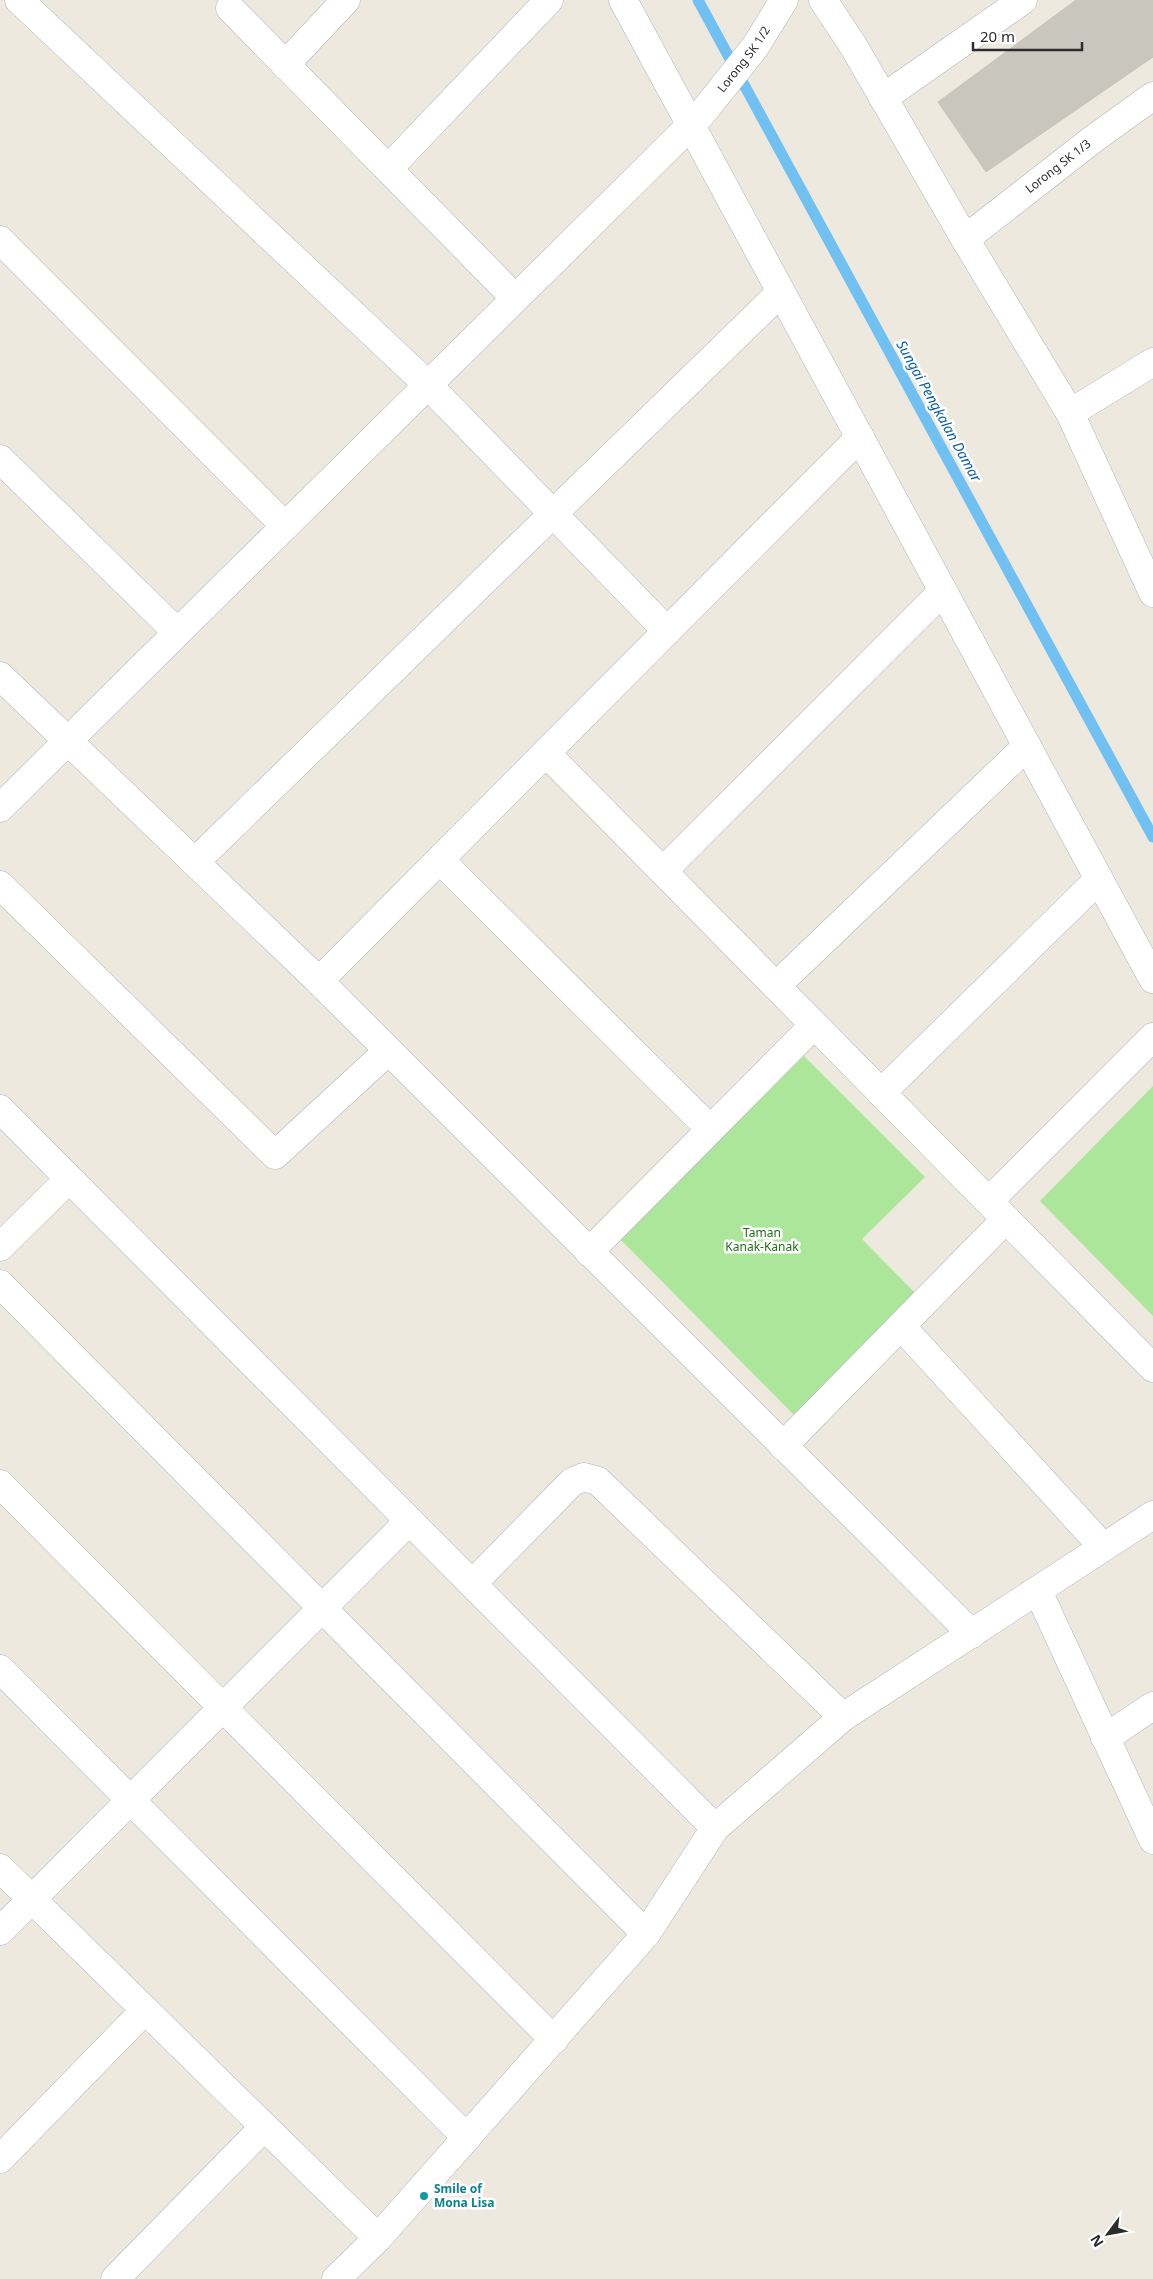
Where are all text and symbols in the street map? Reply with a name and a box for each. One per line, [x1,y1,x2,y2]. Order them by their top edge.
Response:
scale bar [973,20,1082,52]
street label: Lorong SK 1/2 [713,23,774,96]
text: 20 m [980,26,1015,46]
street label: Lorong SK 1/3 [1021,135,1094,197]
water label: Sungai Pengkalan Damar [893,337,986,485]
park label: Taman Kanak-Kanak [725,1224,799,1255]
place label: Smile of Mona Lisa [434,2180,494,2211]
marker: Smile of Mona Lisa [418,2190,430,2202]
north arrow [1083,2209,1133,2259]
text: N [1085,2231,1108,2251]

